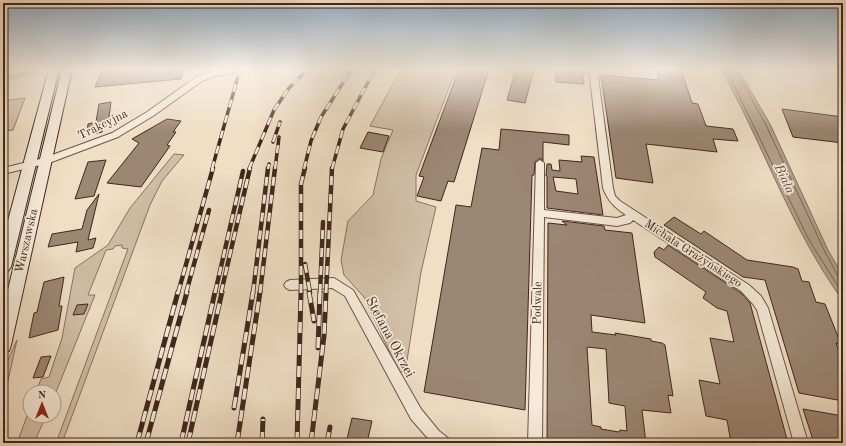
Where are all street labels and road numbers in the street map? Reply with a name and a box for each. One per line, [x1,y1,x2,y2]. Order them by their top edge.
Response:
street label: Trakcyjna [76,108,130,142]
street label: Warszawska [14,208,40,274]
street label: Michała Grażyńskiego [642,218,744,290]
street label: Podwale [532,281,544,325]
street label: Stefana Okrzei [363,294,417,380]

